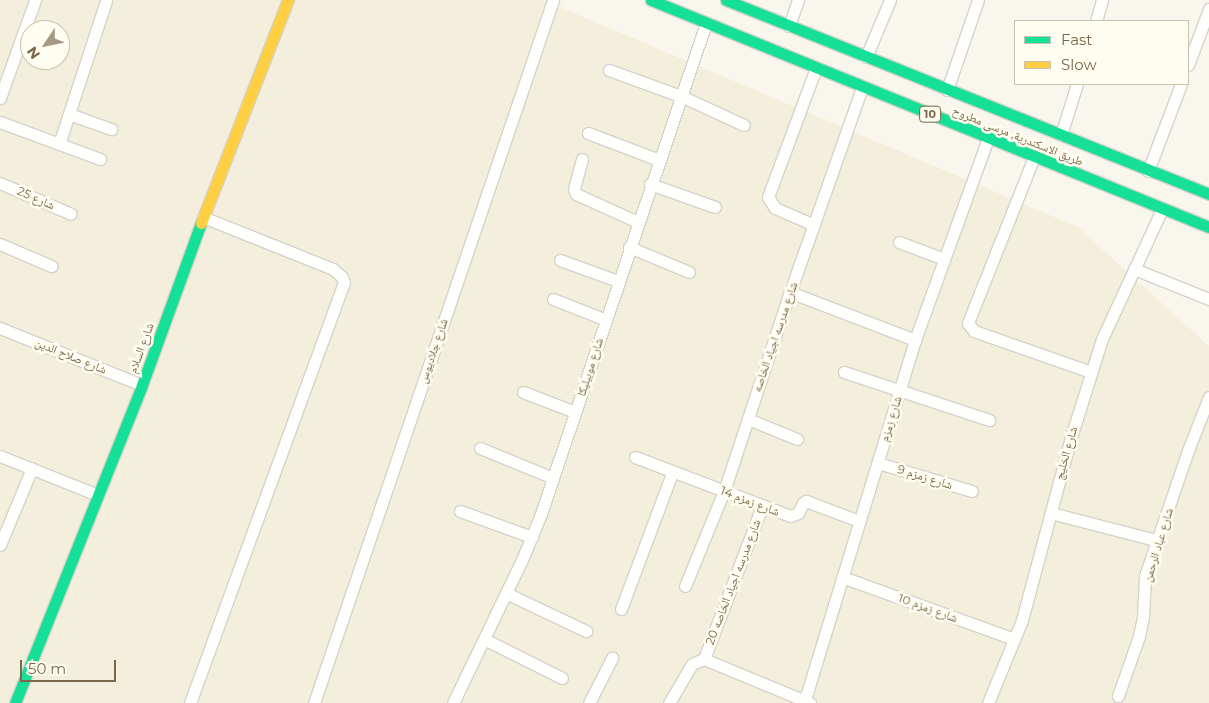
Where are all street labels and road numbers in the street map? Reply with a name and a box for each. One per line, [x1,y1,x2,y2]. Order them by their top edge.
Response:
street label: طريق الاسكندرية, مرسى مطروح [950,103,1086,169]
road number: 10 [919,106,941,122]
street label: شارع 25 [15,183,57,213]
street label: شارع مدرسه اجياد الخاصه [749,280,801,394]
street label: شارع جلاديوس [415,317,451,385]
street label: شارع السلام [125,321,157,375]
street label: شارع صلاح الدين [33,335,109,377]
street label: شارع موبيليكا [574,336,606,398]
street label: شارع زمزم [877,395,905,443]
street label: شارع الخليج [1052,425,1080,481]
street label: شارع زمزم 9 [896,462,954,492]
street label: شارع زمزم 14 [718,483,782,519]
street label: شارع عباد الرحمن [1140,506,1176,584]
street label: شارع مدرسه اجياد الخاصه 20 [702,517,764,647]
street label: شارع زمزم 10 [896,591,960,625]

